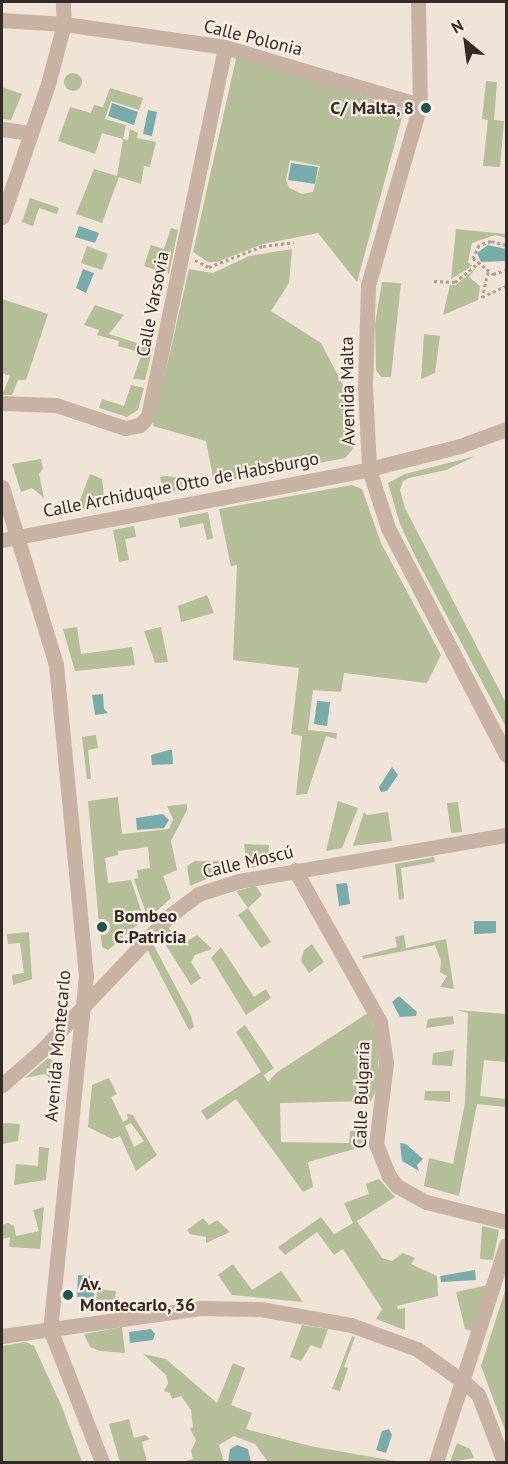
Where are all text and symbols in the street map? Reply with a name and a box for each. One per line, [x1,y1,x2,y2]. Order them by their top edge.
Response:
north arrow [436,12,496,72]
street label: Calle Polonia [201,15,305,61]
text: N [448,15,467,38]
place label: C/ Malta, 8 [329,97,414,119]
marker: C/ Malta, 8 [419,101,433,115]
street label: Calle Varsovia [132,249,174,359]
street label: Avenida Malta [336,336,360,446]
street label: Calle Archiduque Otto de Habsburgo [41,448,321,522]
street label: Calle Moscú [200,841,296,883]
place label: Bombeo C.Patricia [114,906,186,948]
marker: Bombeo C.Patricia [95,920,109,934]
street label: Avenida Montecarlo [41,969,75,1123]
street label: Calle Bulgaria [349,1041,375,1149]
place label: Av. Montecarlo, 36 [80,1274,196,1316]
marker: Av. Montecarlo, 36 [61,1288,75,1302]

